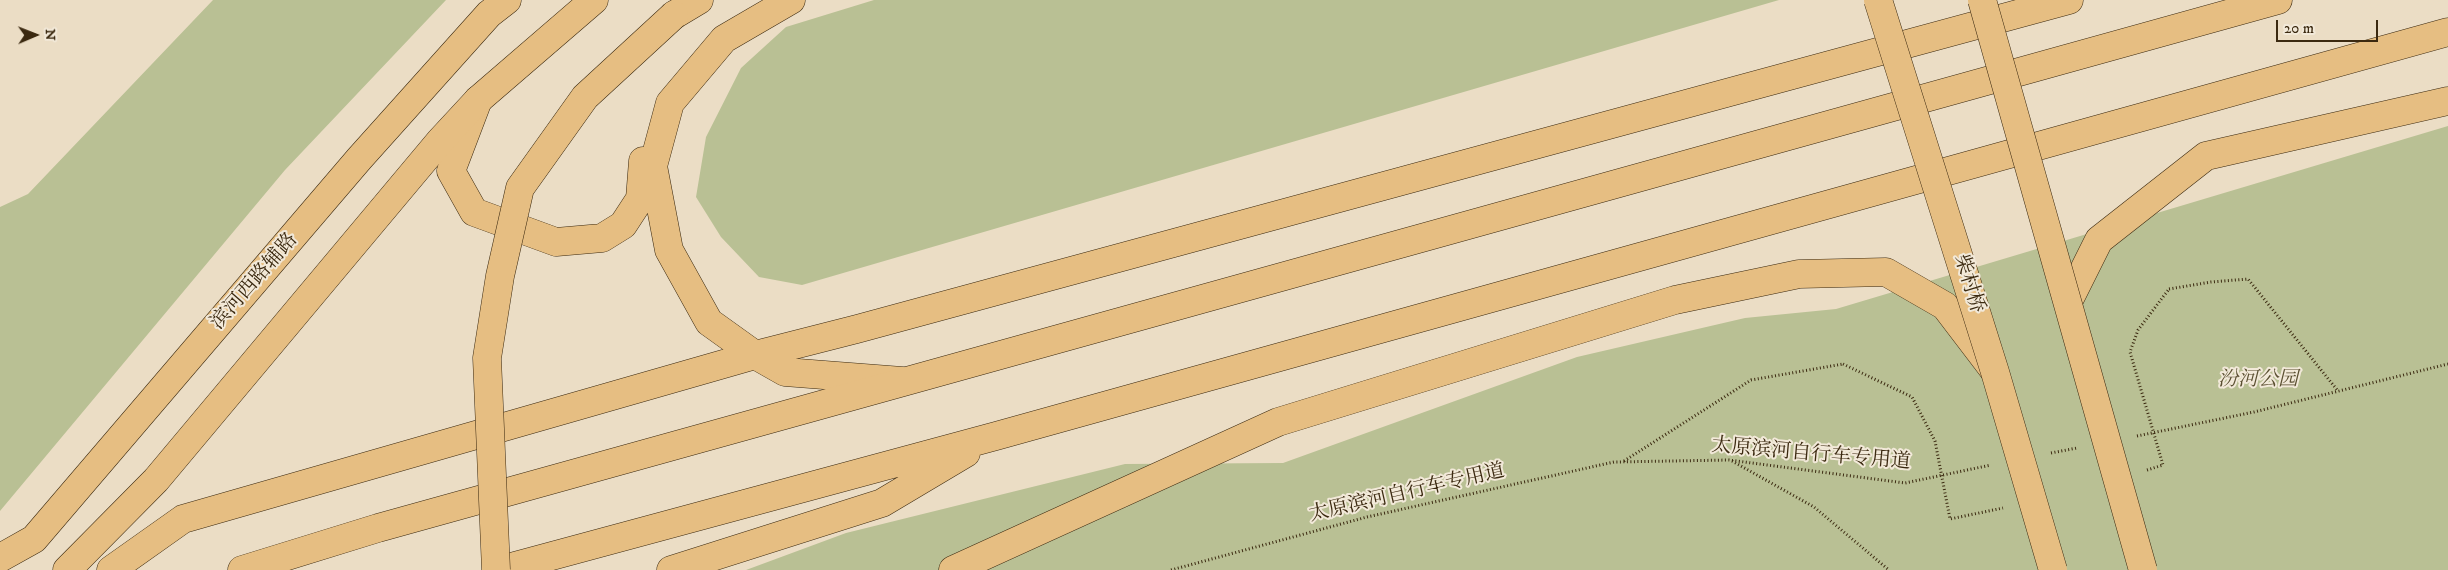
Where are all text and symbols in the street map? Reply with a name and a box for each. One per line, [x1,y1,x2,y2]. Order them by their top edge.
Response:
north arrow [10,10,60,60]
scale bar [2278,10,2380,42]
text: 20 m [2284,19,2314,38]
text: N [41,29,59,41]
street label: 滨河西路辅路 [207,229,303,335]
street label: 柴村桥 [1948,252,1988,316]
park label: 汾河公园 [2218,369,2298,393]
street label: 太原滨河自行车专用道 [1710,434,1912,476]
street label: 太原滨河自行车专用道 [1307,460,1507,528]

